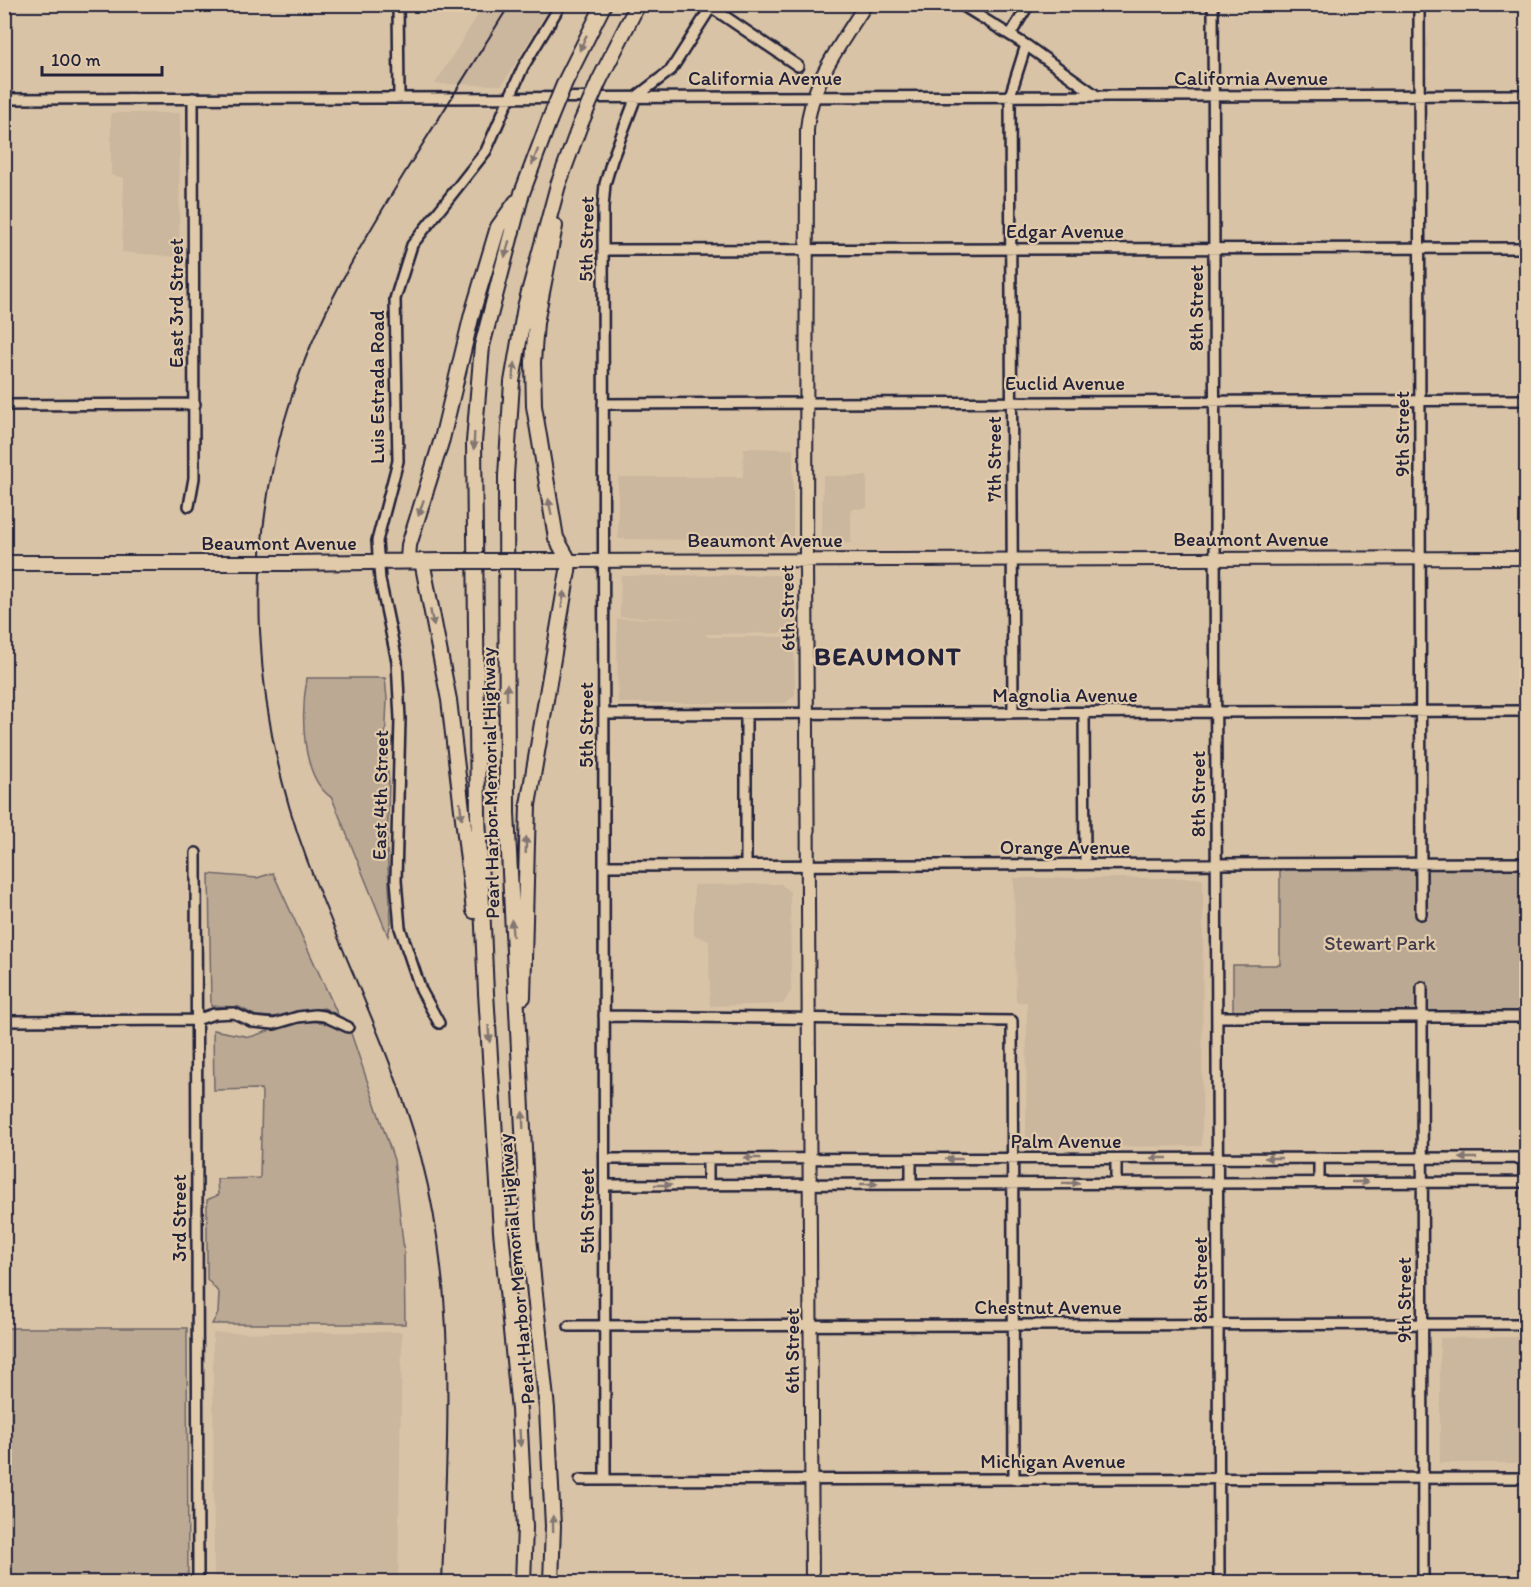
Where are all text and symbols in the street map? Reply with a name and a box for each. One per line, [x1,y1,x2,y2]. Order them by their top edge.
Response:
one-way arrow [579,34,588,51]
scale bar [42,39,162,77]
text: 100 m [51,49,101,71]
street label: California Avenue [688,66,842,90]
street label: California Avenue [1174,66,1328,90]
one-way arrow [530,148,540,166]
street label: 5th Street [573,195,599,282]
street label: Edgar Avenue [1006,219,1124,243]
street label: East 3rd Street [164,238,188,368]
one-way arrow [501,240,511,258]
street label: 8th Street [1184,264,1208,351]
street label: Luis Estrada Road [365,310,389,464]
one-way arrow [509,361,519,380]
street label: Euclid Avenue [1005,371,1125,395]
street label: 9th Street [1390,391,1414,477]
street label: 7th Street [982,416,1006,502]
one-way arrow [469,431,479,450]
one-way arrow [546,497,555,516]
one-way arrow [416,499,425,517]
street label: Beaumont Avenue [1173,527,1329,551]
street label: Beaumont Avenue [687,528,843,552]
street label: Beaumont Avenue [201,531,357,555]
street label: 6th Street [774,564,800,651]
one-way arrow [559,590,568,609]
one-way arrow [428,609,437,628]
district label: BEAUMONT [814,640,962,672]
street label: Pearl Harbor Memorial Highway [476,646,504,919]
one-way arrow [502,682,512,701]
street label: 5th Street [574,682,598,768]
street label: Magnolia Avenue [992,683,1138,707]
street label: East 4th Street [367,730,393,860]
street label: 8th Street [1186,750,1210,837]
one-way arrow [456,801,466,820]
one-way arrow [522,835,531,854]
street label: Orange Avenue [1000,835,1130,859]
one-way arrow [507,919,517,938]
park label: Stewart Park [1324,931,1436,955]
one-way arrow [484,1025,493,1044]
one-way arrow [519,1111,528,1130]
street label: Palm Avenue [1011,1129,1121,1153]
street label: Pearl Harbor Memorial Highway [492,1132,540,1405]
one-way arrow [1264,1153,1283,1163]
one-way arrow [1459,1153,1478,1163]
one-way arrow [742,1154,761,1163]
one-way arrow [945,1154,964,1164]
one-way arrow [1149,1154,1168,1163]
street label: 5th Street [575,1168,599,1254]
street label: 3rd Street [167,1174,191,1262]
one-way arrow [1350,1177,1369,1187]
one-way arrow [1062,1178,1081,1188]
one-way arrow [860,1179,879,1189]
one-way arrow [654,1180,673,1190]
street label: 8th Street [1188,1236,1212,1323]
street label: 9th Street [1392,1257,1416,1343]
street label: Chestnut Avenue [974,1295,1122,1319]
street label: 6th Street [780,1307,804,1394]
one-way arrow [516,1428,525,1447]
street label: Michigan Avenue [980,1449,1126,1473]
one-way arrow [548,1515,558,1534]

